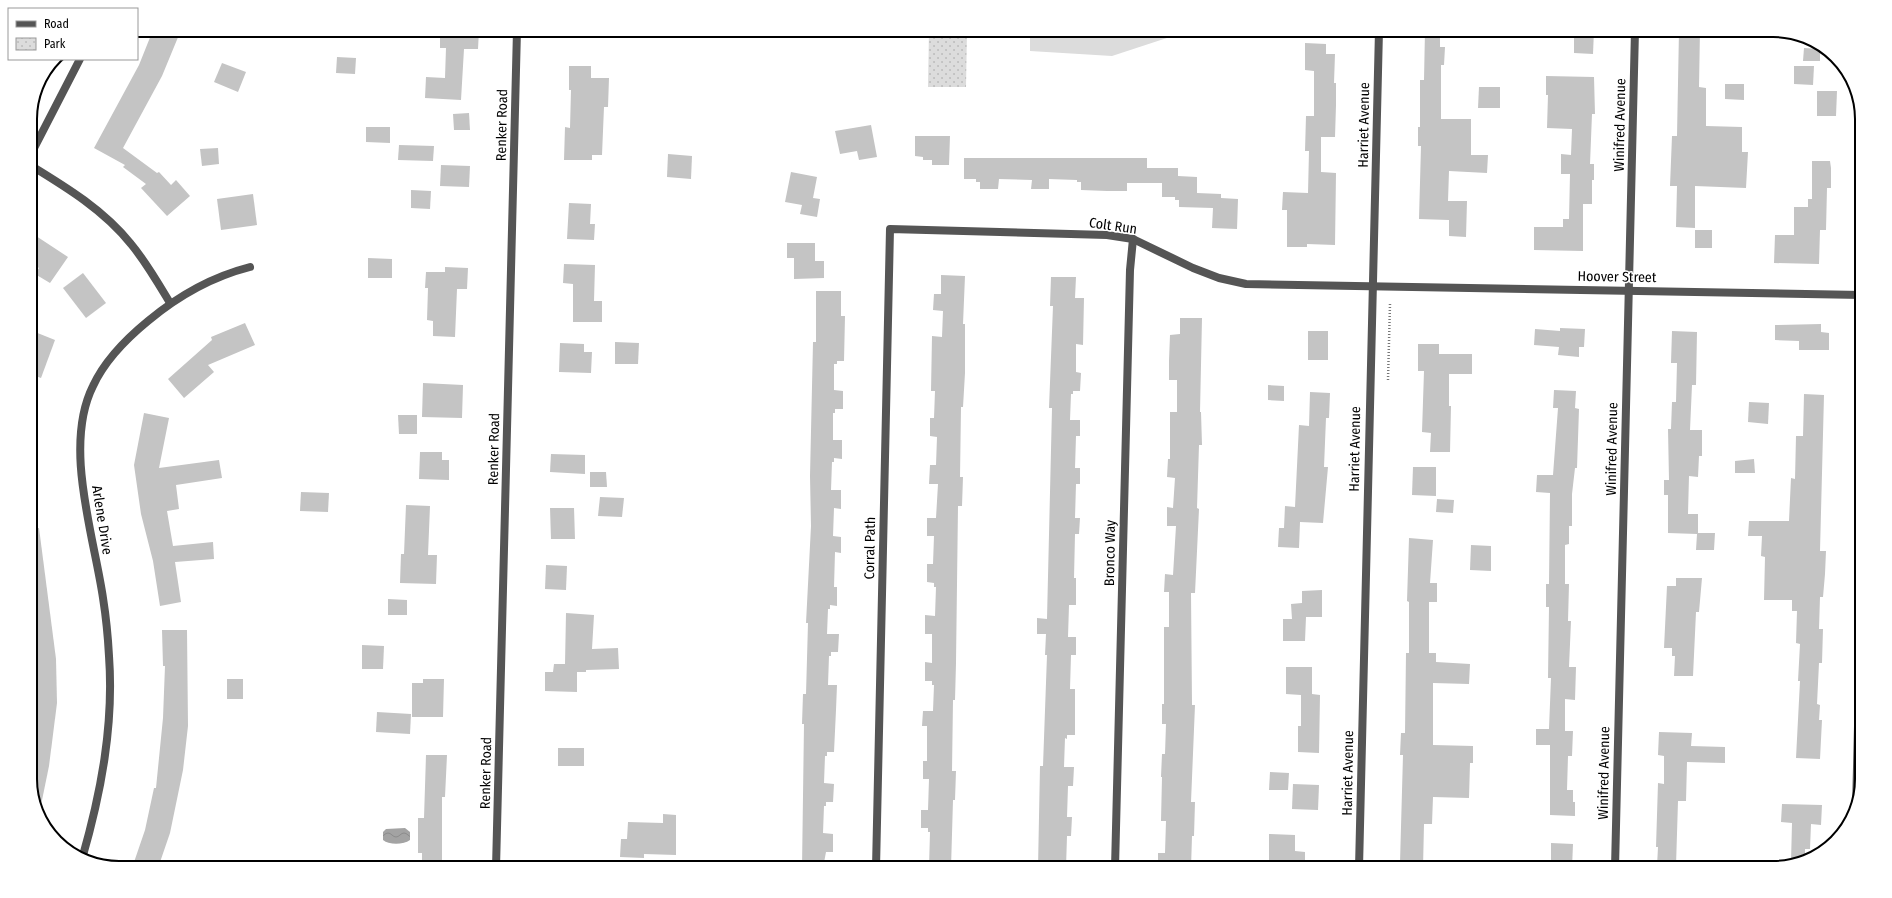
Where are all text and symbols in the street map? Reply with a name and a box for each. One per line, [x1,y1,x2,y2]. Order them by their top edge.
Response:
legend [8,8,138,60]
text: Road [44,17,69,31]
text: Park [44,37,66,51]
street label: Winifred Avenue [1611,78,1629,172]
street label: Harriet Avenue [1355,82,1373,168]
street label: Renker Road [493,89,511,161]
street label: Colt Run [1088,214,1138,238]
street label: Hoover Street [1577,268,1657,286]
street label: Winifred Avenue [1603,402,1621,496]
street label: Harriet Avenue [1346,406,1364,492]
street label: Renker Road [485,413,503,485]
street label: Arlene Drive [88,484,116,556]
street label: Corral Path [861,517,879,579]
street label: Bronco Way [1101,519,1119,586]
street label: Winifred Avenue [1595,726,1613,820]
street label: Harriet Avenue [1339,730,1357,816]
street label: Renker Road [477,737,495,809]

